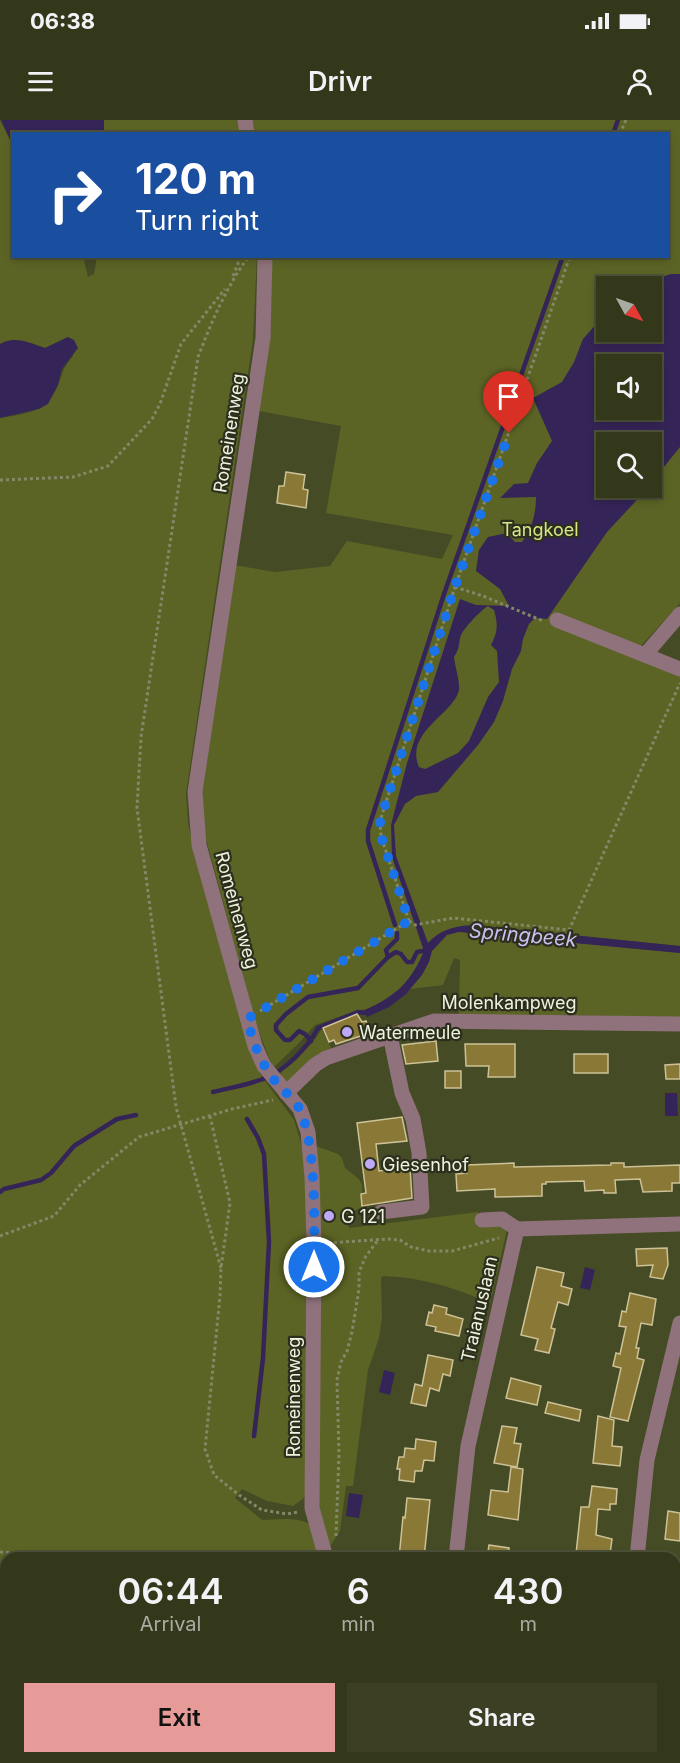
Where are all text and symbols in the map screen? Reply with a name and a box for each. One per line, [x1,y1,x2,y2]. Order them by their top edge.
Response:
text: 06:38 [30,8,95,34]
icon: menu [24,65,57,98]
text: Drivr [308,65,372,98]
icon: person [623,65,656,98]
text: 120 m [135,153,256,204]
icon: right [36,156,114,234]
text: Turn right [135,204,259,237]
north arrow [596,276,662,342]
map controls [596,276,662,498]
button: sound [596,354,662,420]
pin [483,371,534,433]
street label: Romeinenweg [209,372,249,494]
icon: arrive [492,380,525,413]
button: search [596,432,662,498]
park label: Tangkoel [501,519,579,540]
street label: Romeinenweg [211,849,263,971]
water label: Springbeek [468,918,579,952]
street label: Molenkampweg [442,992,576,1013]
place label: Watermeule [359,1022,461,1043]
marker: Watermeule [340,1025,354,1039]
place label: Giesenhof [382,1154,469,1175]
marker: Giesenhof [363,1157,377,1171]
place label: G 121 [341,1206,385,1227]
marker: G 121 [322,1209,336,1223]
position arrow [282,1235,346,1299]
street label: Traianuslaan [457,1254,501,1364]
street label: Romeinenweg [283,1337,304,1457]
text: 06:44 [117,1569,224,1613]
text: 6 [347,1569,370,1613]
text: 430 [493,1569,564,1613]
text: Arrival [140,1612,201,1636]
text: min [341,1612,375,1636]
text: m [519,1612,537,1636]
button: Exit [24,1683,335,1752]
button: Share [347,1683,657,1752]

